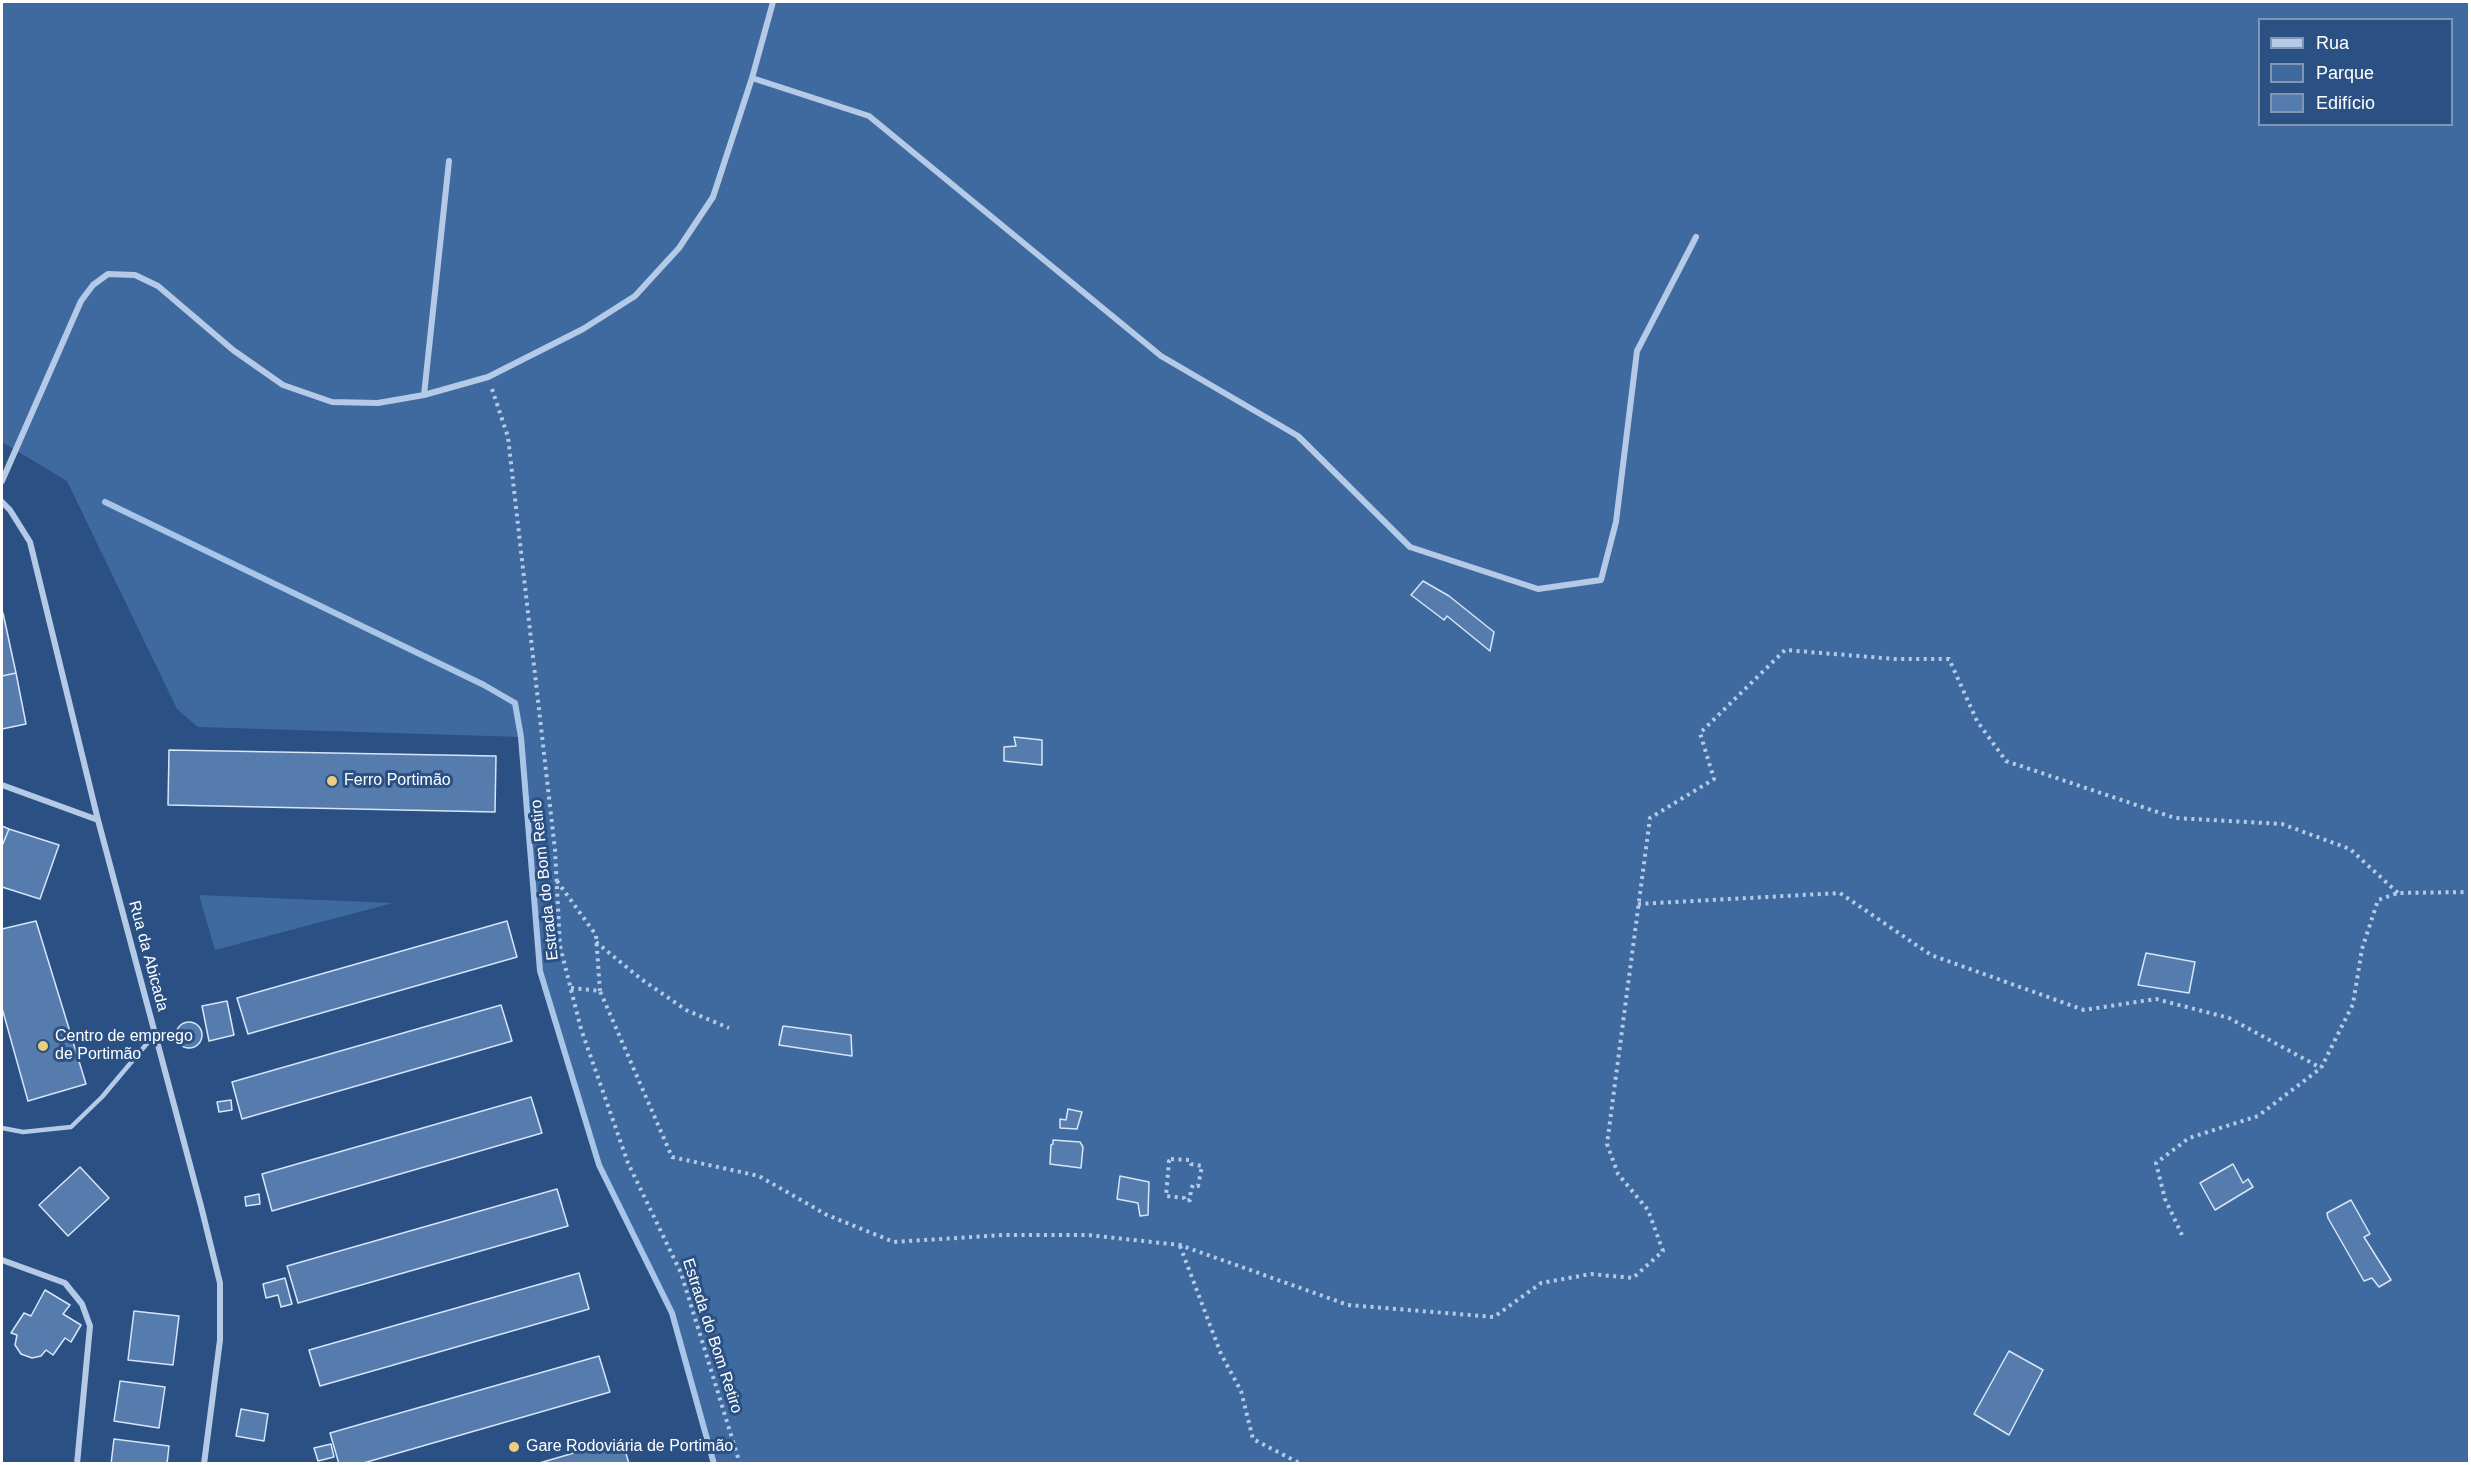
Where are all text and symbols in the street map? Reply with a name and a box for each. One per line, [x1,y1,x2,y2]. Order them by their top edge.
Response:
legend [2258,18,2453,126]
text: Rua [2316,33,2349,53]
text: Parque [2316,63,2374,83]
text: Edifício [2316,93,2375,113]
place label: Ferro Portimão [344,771,451,791]
marker: Ferro Portimão [325,774,339,788]
street label: Estrada do Bom Retiro [527,799,563,961]
street label: Rua da Abicada [124,899,172,1013]
place label: Centro de emprego de Portimão [55,1027,193,1065]
marker: Centro de emprego de Portimão [36,1039,50,1053]
street label: Estrada do Bom Retiro [678,1256,746,1416]
place label: Gare Rodoviária de Portimão [526,1437,733,1457]
marker: Gare Rodoviária de Portimão [507,1440,521,1454]

